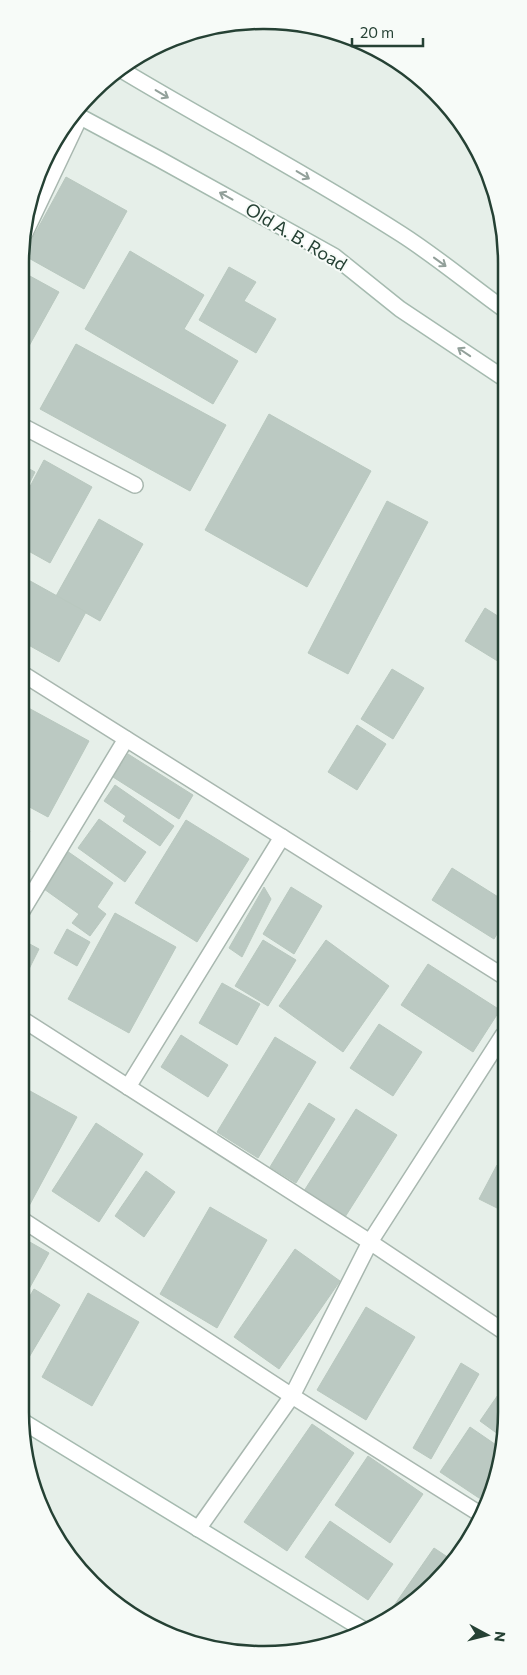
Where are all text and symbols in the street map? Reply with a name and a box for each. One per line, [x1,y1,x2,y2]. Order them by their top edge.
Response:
scale bar [352,15,423,47]
text: 20 m [360,23,394,41]
one-way arrow [154,90,168,100]
one-way arrow [295,170,309,180]
one-way arrow [219,191,234,201]
street label: Old A. B. Road [242,197,351,275]
one-way arrow [433,257,446,268]
one-way arrow [457,347,471,357]
north arrow [462,1610,512,1660]
text: N [491,1630,509,1643]

